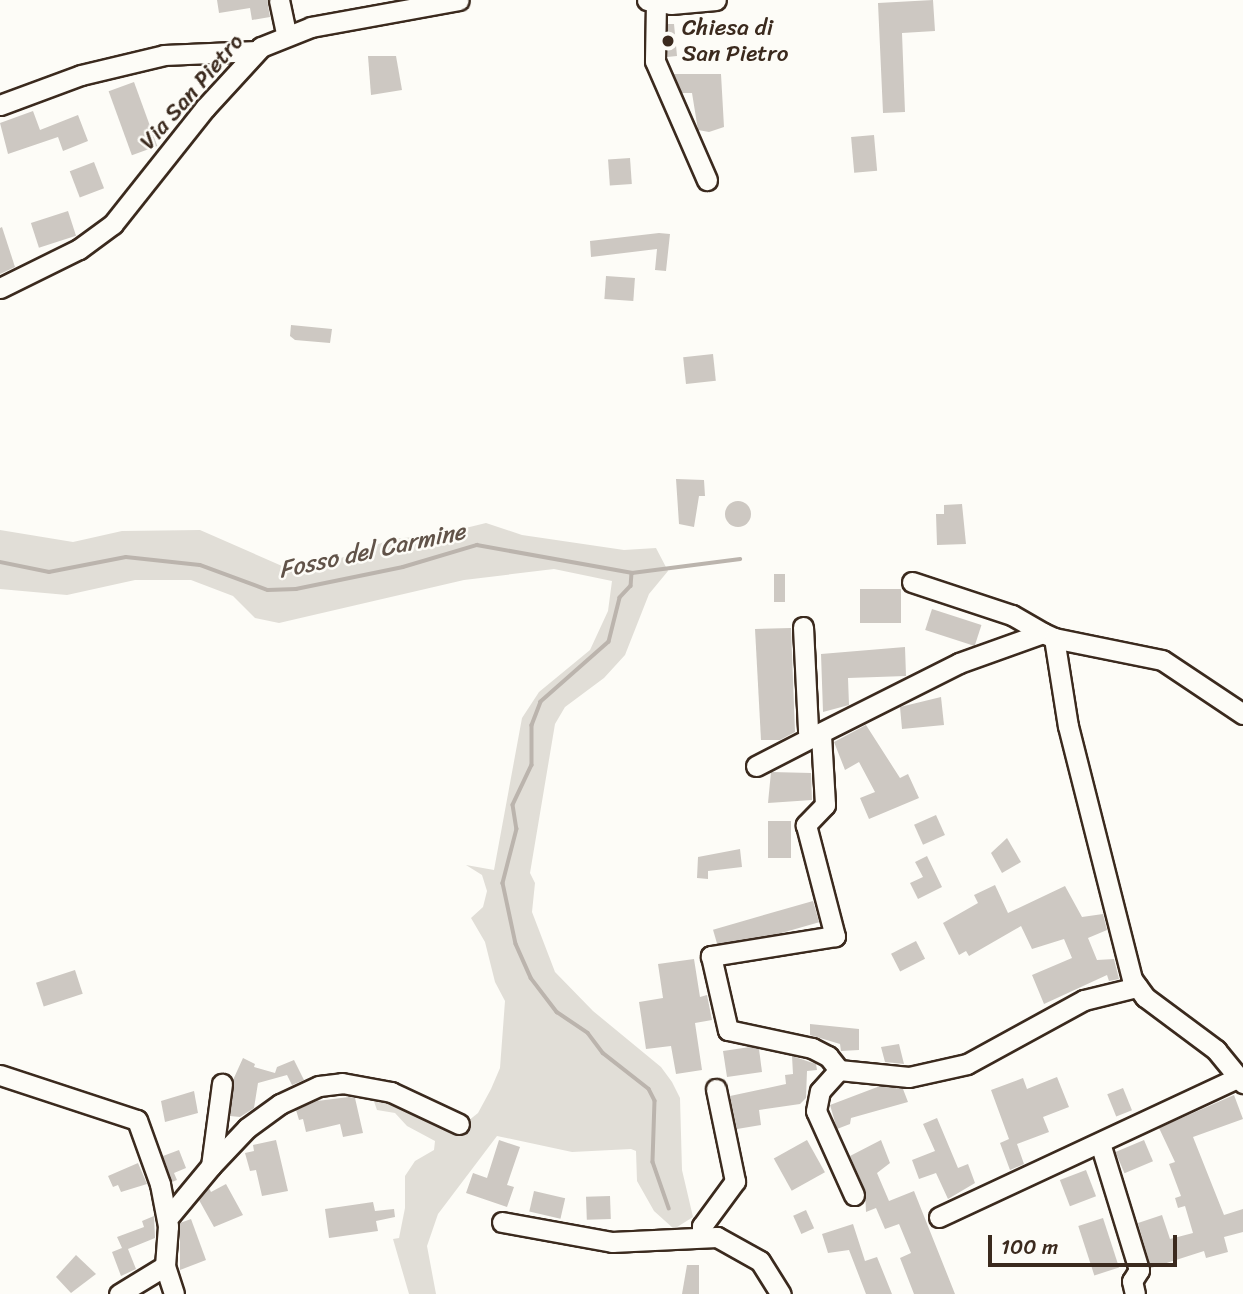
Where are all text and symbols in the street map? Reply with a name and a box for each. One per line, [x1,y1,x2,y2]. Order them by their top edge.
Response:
place label: Chiesa di San Pietro [682,14,789,68]
street label: Via San Pietro [134,28,250,156]
marker: Chiesa di San Pietro [660,33,676,49]
water label: Fosso del Carmine [276,517,468,585]
scale bar [991,1220,1180,1264]
text: 100 m [1001,1228,1058,1266]

